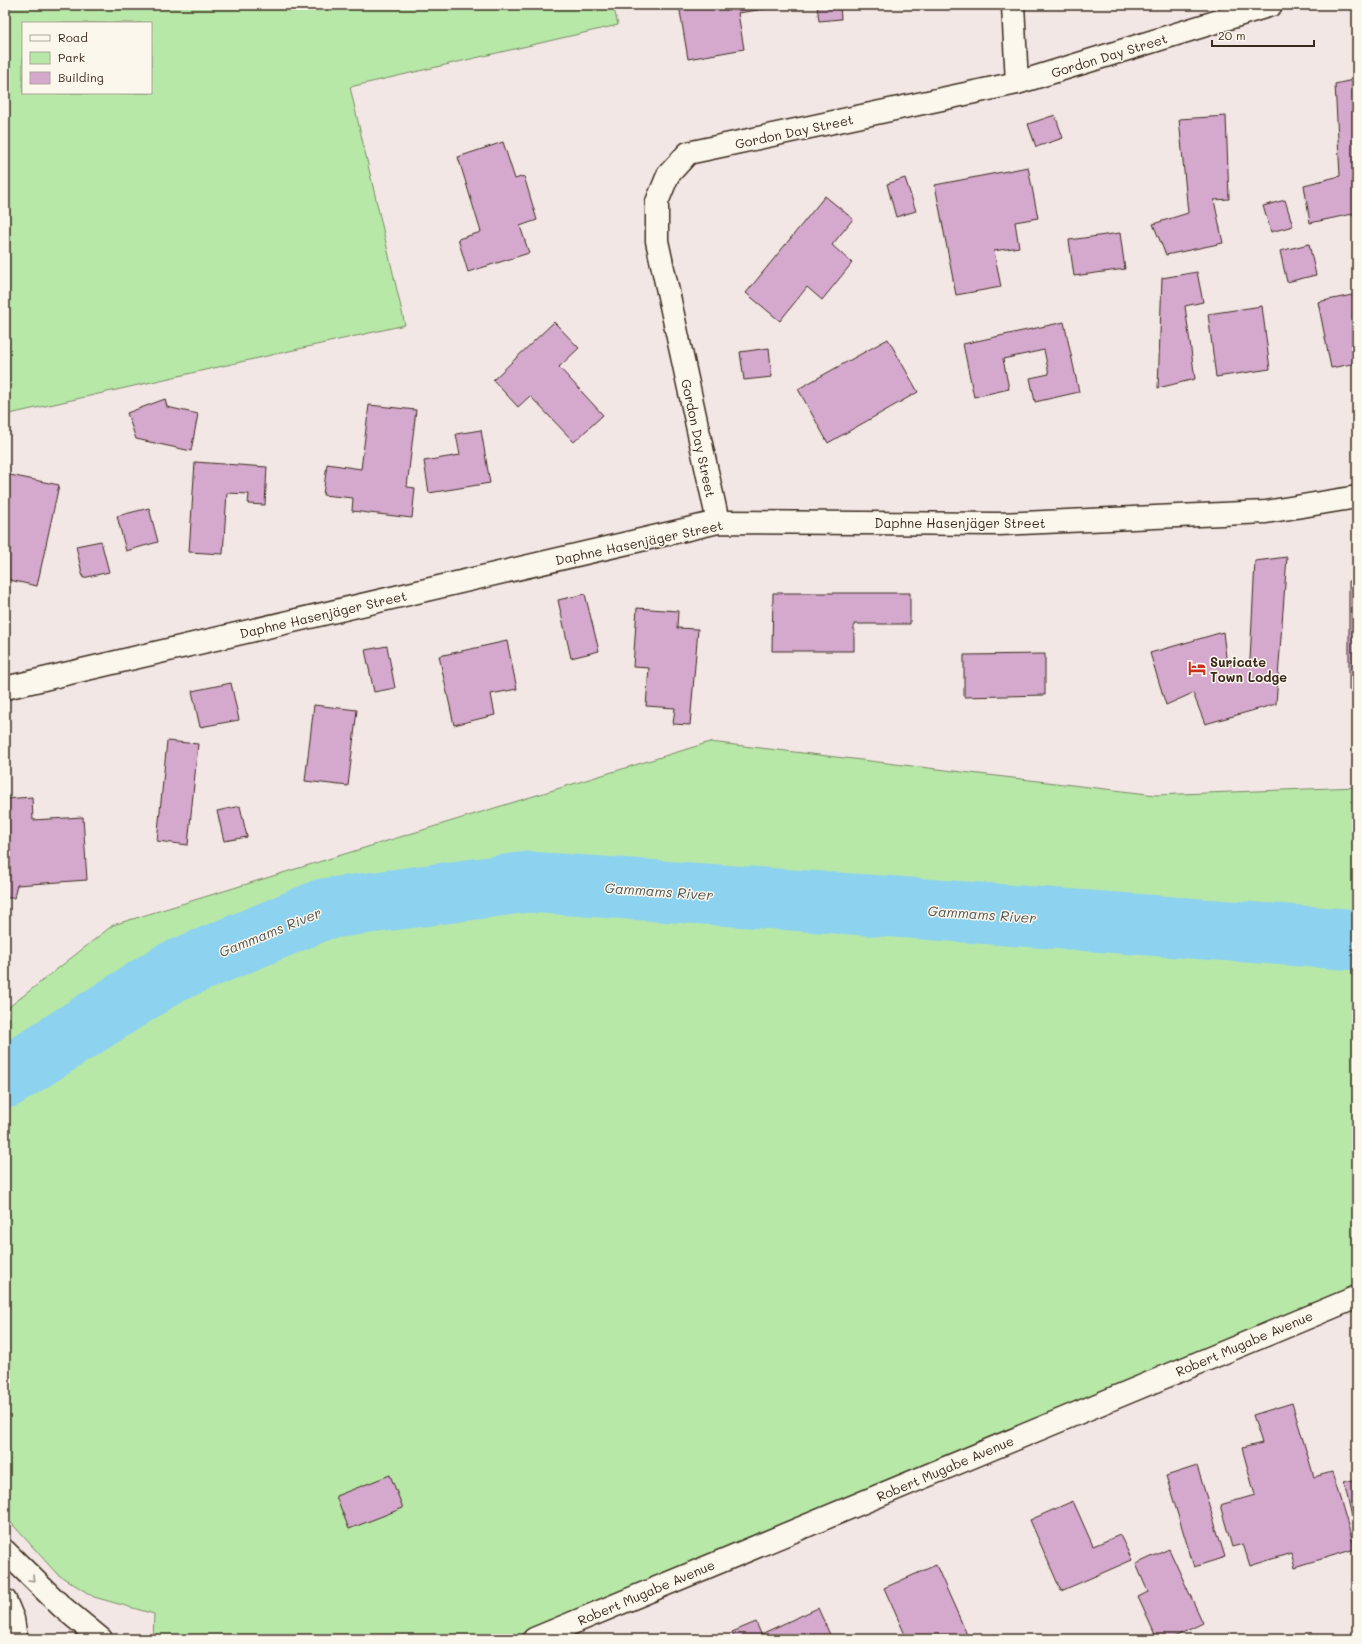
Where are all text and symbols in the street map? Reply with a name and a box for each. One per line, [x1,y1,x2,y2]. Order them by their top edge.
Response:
legend [22,22,152,94]
scale bar [1212,22,1314,48]
text: 20 m [1218,27,1246,43]
text: Road [58,29,88,45]
street label: Gordon Day Street [1049,29,1169,81]
text: Park [58,49,85,65]
text: Building [58,69,104,85]
street label: Gordon Day Street [733,110,855,152]
street label: Gordon Day Street [678,377,720,499]
street label: Daphne Hasenjäger Street [875,514,1046,531]
street label: Daphne Hasenjäger Street [554,516,725,568]
street label: Daphne Hasenjäger Street [238,586,408,641]
place label: Suricate Town Lodge [1210,653,1287,685]
hotel icon: Suricate Town Lodge [1187,658,1207,678]
water label: Gammams River [604,878,714,904]
water label: Gammams River [927,901,1037,927]
water label: Gammams River [216,903,324,961]
street label: Robert Mugabe Avenue [1173,1306,1315,1380]
street label: Robert Mugabe Avenue [874,1431,1016,1505]
street label: Robert Mugabe Avenue [575,1555,717,1629]
one-way arrow [27,1574,35,1582]

